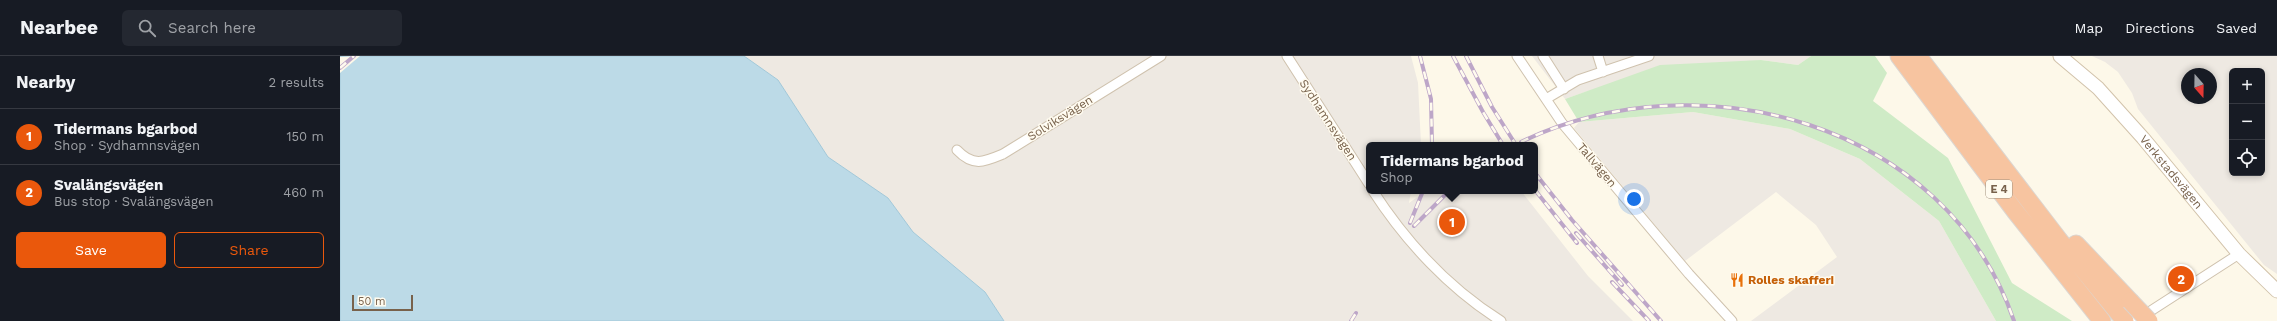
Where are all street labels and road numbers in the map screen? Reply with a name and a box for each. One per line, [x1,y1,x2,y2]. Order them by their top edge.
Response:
street label: Sydhamnsvägen [1297,77,1359,163]
street label: Solviksvägen [1025,92,1095,144]
street label: Verkstadsvägen [2137,132,2206,212]
street label: Tallvägen [1574,140,1620,190]
road number: E 4 [1986,180,2012,198]

